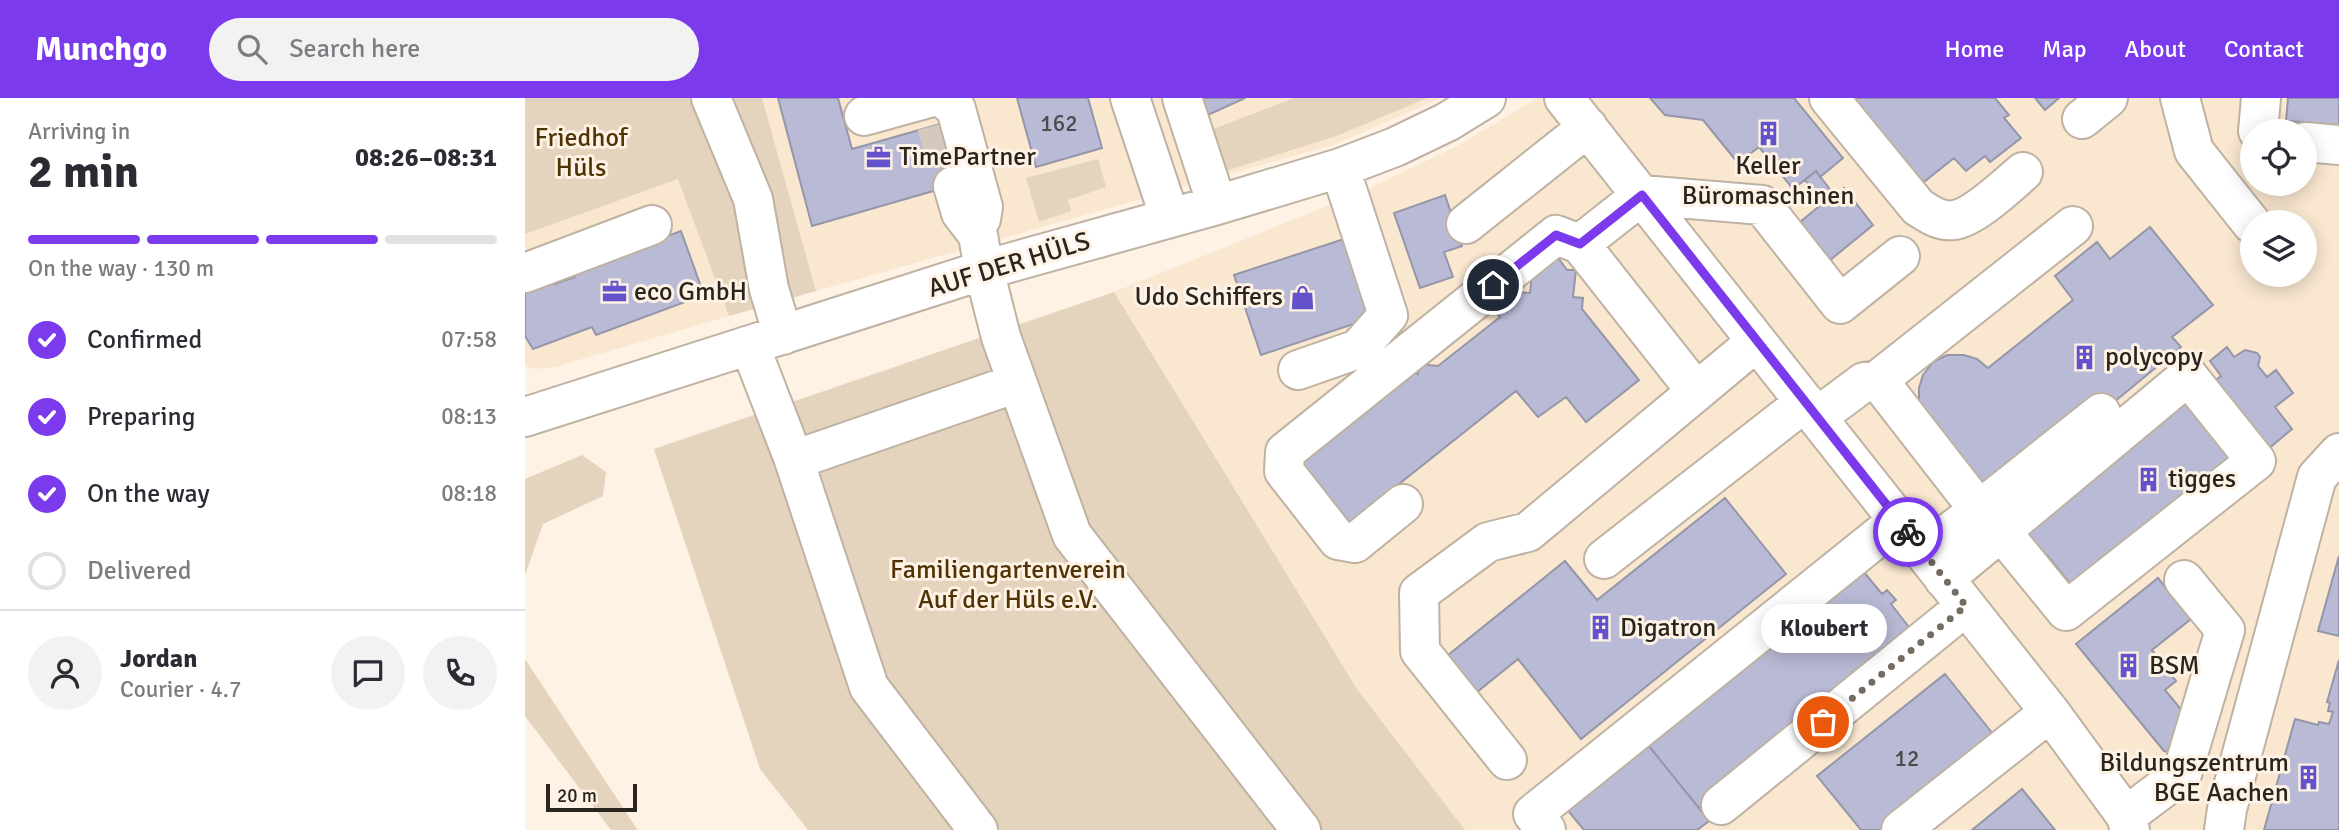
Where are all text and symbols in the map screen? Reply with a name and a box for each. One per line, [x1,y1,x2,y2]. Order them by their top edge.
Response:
search box [209,18,699,81]
text: Munchgo [35,29,167,70]
icon: search [233,30,271,68]
text: Search here [289,33,420,65]
text: Home [1944,34,2004,64]
text: Map [2042,34,2087,64]
text: About [2125,34,2186,64]
text: Contact [2224,34,2304,64]
house number: 162 [1040,109,1078,138]
text: Arriving in [28,117,130,146]
map controls [2240,119,2317,287]
button: locate [2240,119,2317,196]
building icon: Keller Büromaschinen [1754,120,1782,148]
park label: Friedhof Hüls [534,122,629,184]
place label: TimePartner [899,141,1036,173]
text: 08:26–08:31 [355,142,497,174]
office icon: TimePartner [865,143,893,171]
text: 2 min [28,144,139,200]
place label: Keller Büromaschinen [1682,150,1854,212]
button: layers [2240,210,2317,287]
street label: AUF DER HÜLS [924,225,1094,305]
text: On the way · 130 m [28,254,214,283]
pin [1463,255,1523,315]
icon: home [1474,266,1512,304]
place label: eco GmbH [634,276,747,308]
office icon: eco GmbH [600,278,628,306]
place label: Udo Schiffers [1134,281,1283,313]
shop icon: Udo Schiffers [1289,283,1317,311]
icon: check [28,321,66,359]
text: Confirmed [87,324,202,356]
text: 07:58 [441,325,497,354]
place label: polycopy [2105,341,2203,373]
building icon: polycopy [2071,343,2099,371]
icon: check [28,398,66,436]
text: Preparing [87,401,195,433]
text: 08:13 [441,402,497,431]
place label: tigges [2168,463,2236,495]
building icon: tigges [2134,465,2162,493]
icon: check [28,475,66,513]
text: On the way [87,478,210,510]
text: 08:18 [441,479,497,508]
courier [1873,497,1943,567]
icon: bike [1889,513,1927,551]
park label: Familiengartenverein Auf der Hüls e.V. [890,554,1126,616]
text: Delivered [87,555,192,587]
callout: Kloubert [1760,603,1886,652]
place label: Digatron [1620,612,1716,644]
building icon: Digatron [1586,614,1614,642]
text: Kloubert [1780,614,1868,643]
button: person [28,636,102,710]
button: chat [331,636,405,710]
button: phone [423,636,497,710]
text: Jordan [120,643,197,675]
place label: BSM [2149,650,2200,682]
building icon: BSM [2115,652,2143,680]
text: Courier · 4.7 [120,675,241,704]
pin [1793,692,1853,752]
icon: bag [1804,703,1842,741]
house number: 12 [1895,744,1919,773]
place label: Bildungszentrum BGE Aachen [2099,747,2289,809]
building icon: Bildungszentrum BGE Aachen [2295,764,2323,792]
scale bar [546,781,637,813]
text: 20 m [557,784,597,808]

